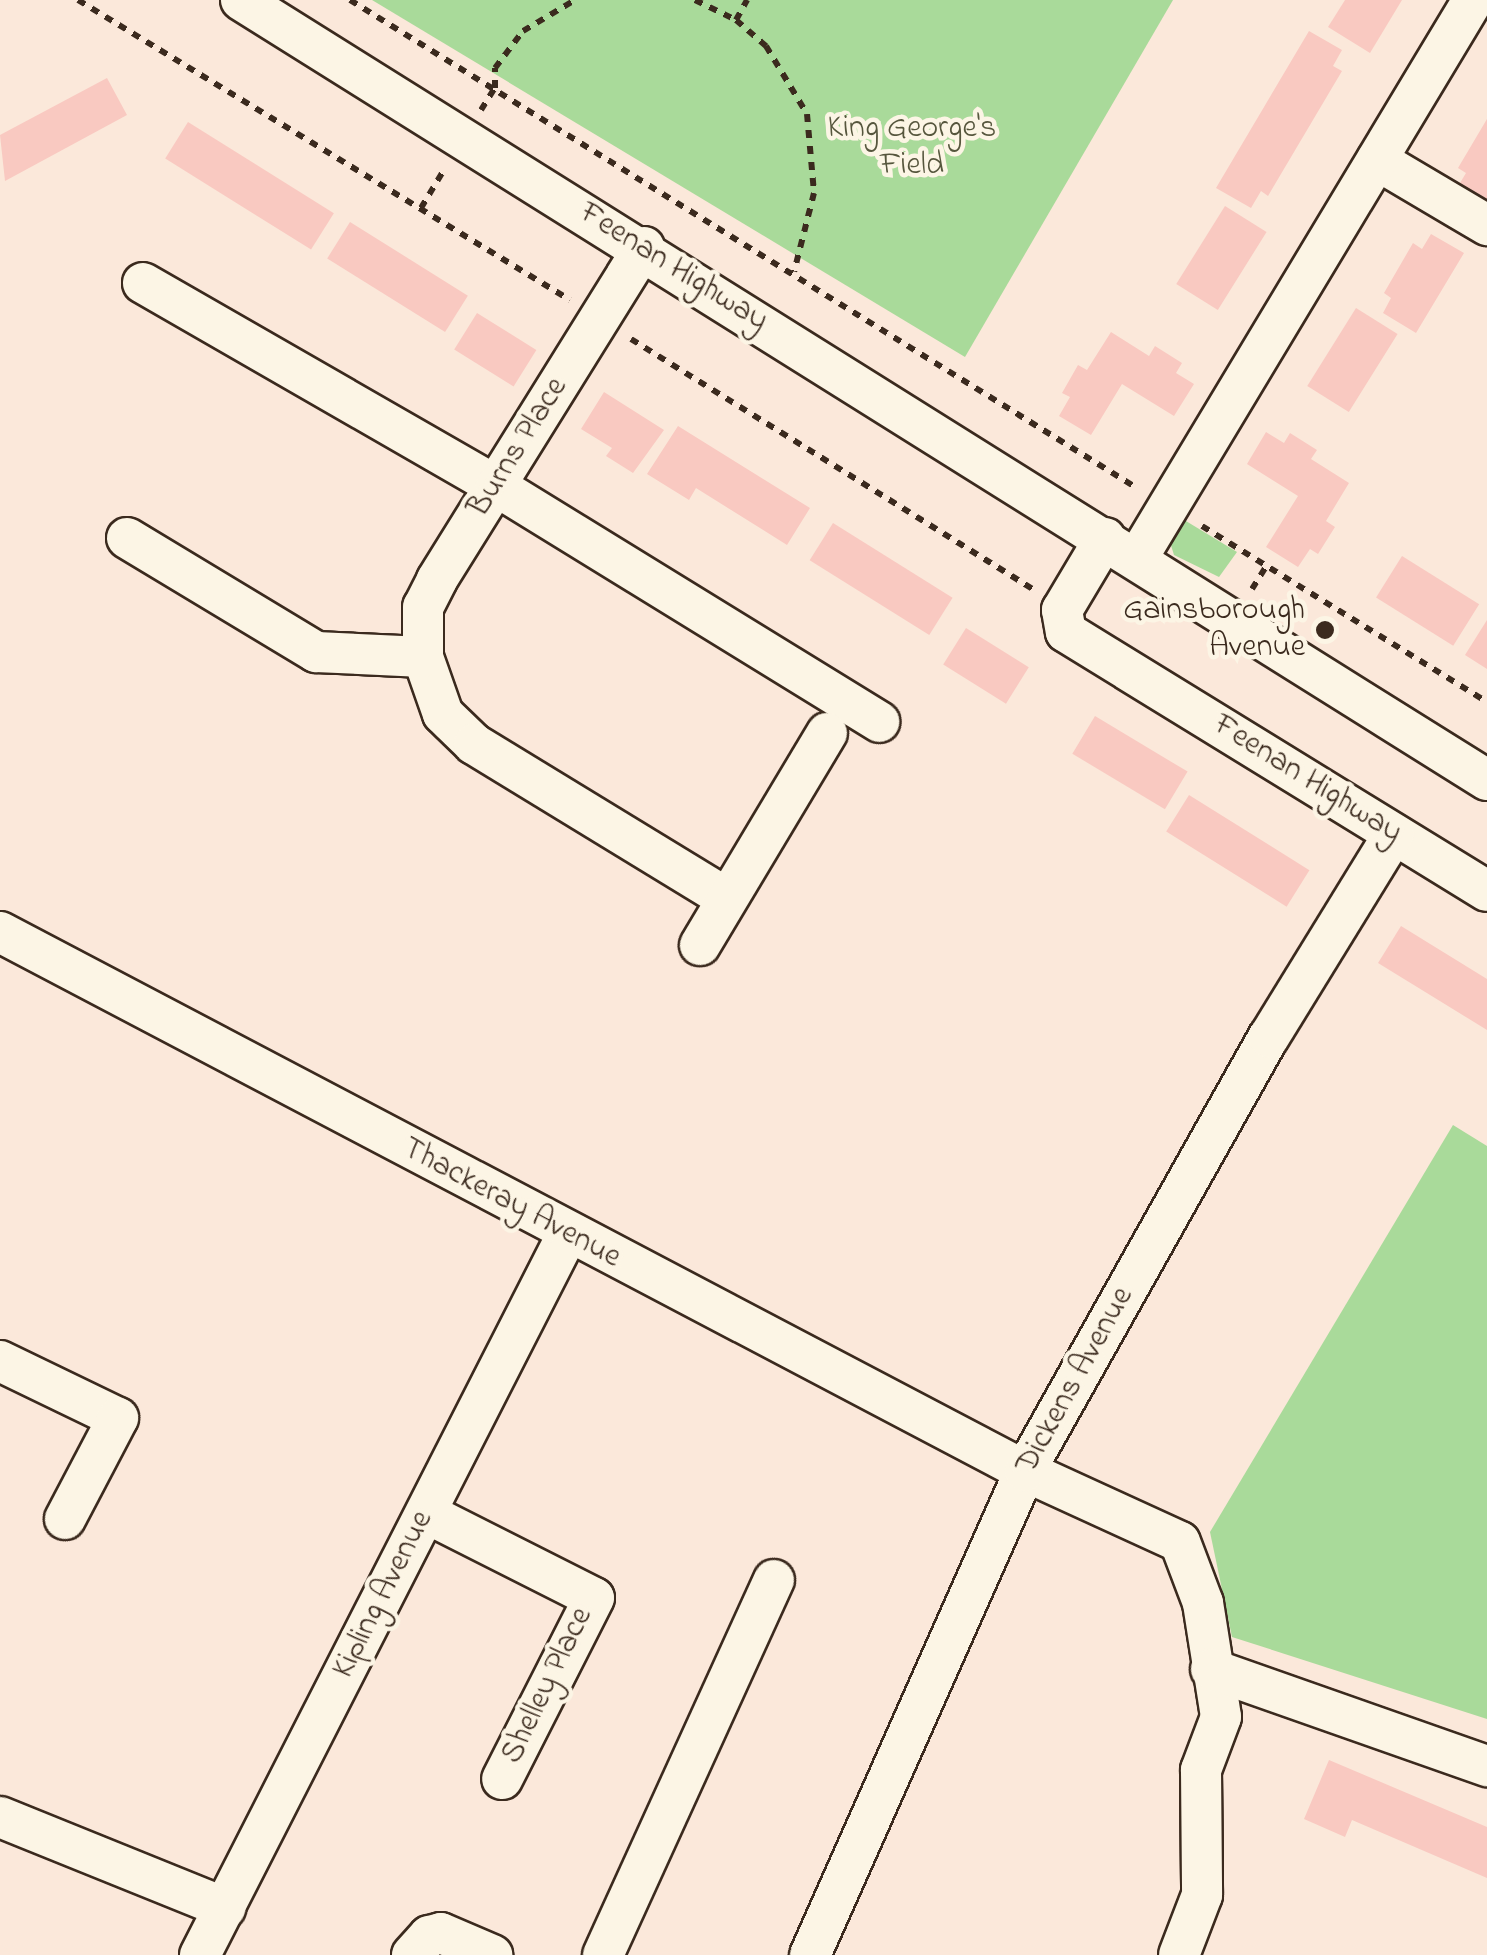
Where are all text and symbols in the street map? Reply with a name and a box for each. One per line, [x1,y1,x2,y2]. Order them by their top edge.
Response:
park label: King George's Field [828,111,996,186]
street label: Feenan Highway [572,195,774,341]
street label: Burns Place [461,371,577,525]
place label: Gainsborough Avenue [1123,593,1305,668]
marker: Gainsborough Avenue [1314,619,1336,641]
street label: Feenan Highway [1206,707,1408,853]
street label: Thackeray Avenue [395,1130,627,1278]
street label: Dickens Avenue [1009,1281,1143,1481]
street label: Kipling Avenue [325,1505,443,1685]
street label: Shelley Place [494,1602,602,1770]

